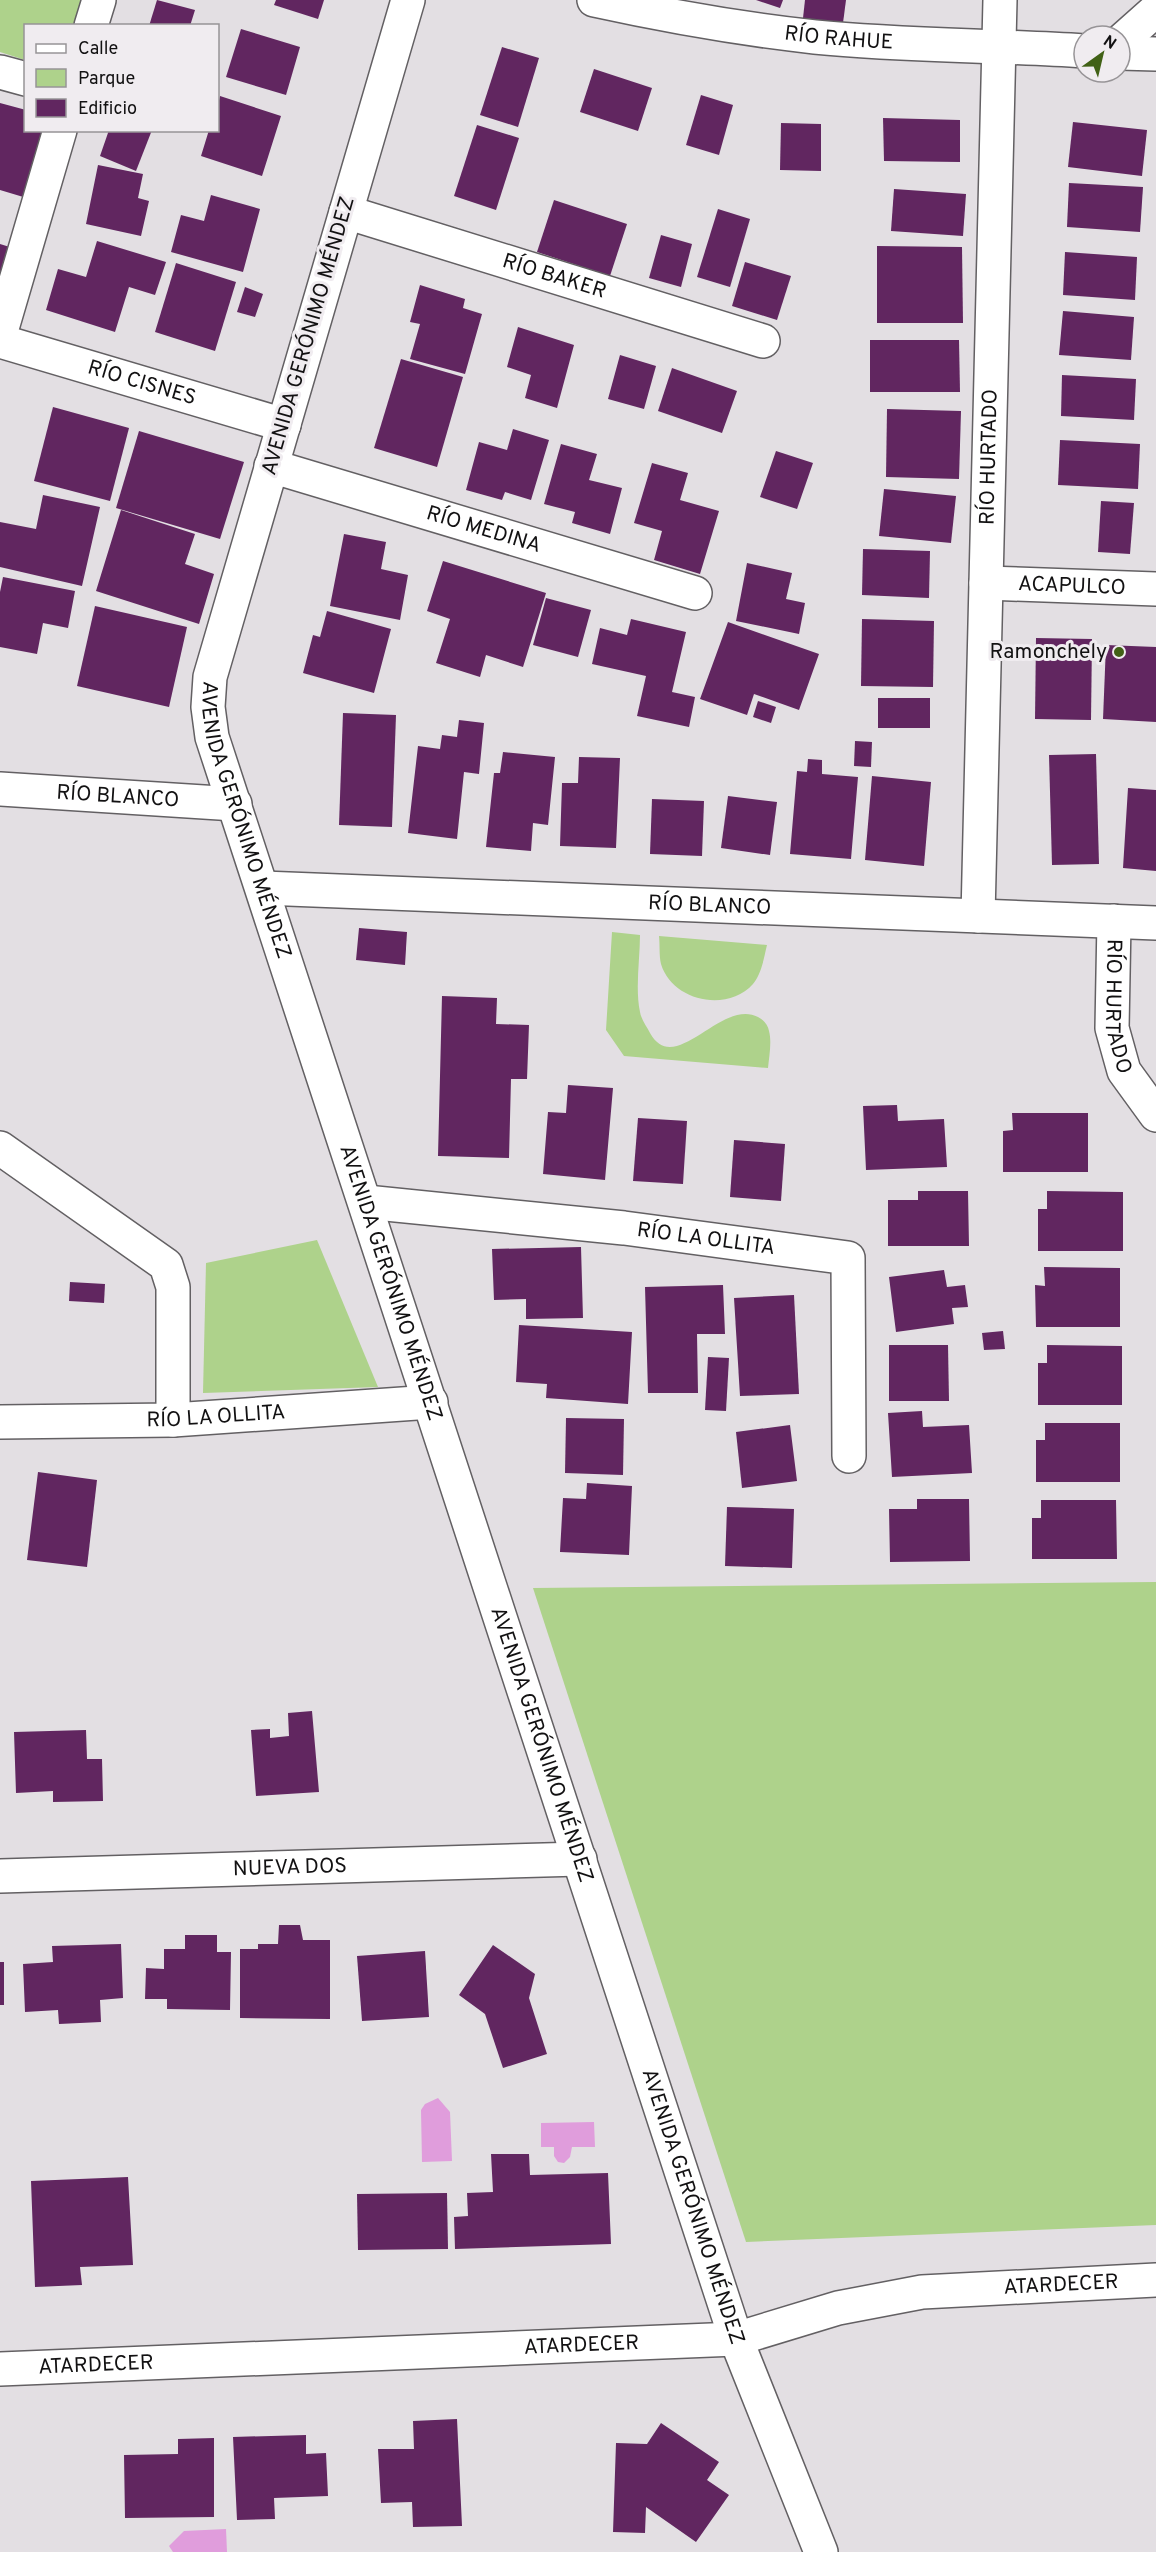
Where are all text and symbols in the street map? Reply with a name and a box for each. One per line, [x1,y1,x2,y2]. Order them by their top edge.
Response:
street label: RÍO RAHUE [783,20,894,56]
legend [24,24,219,132]
north arrow [1072,24,1132,84]
text: N [1099,32,1120,55]
text: Calle [78,38,118,61]
text: Parque [78,68,135,91]
text: Edificio [78,98,137,121]
street label: AVENIDA GERÓNIMO MÉNDEZ [255,193,362,478]
street label: RÍO BAKER [499,248,610,305]
street label: RÍO CISNES [84,354,199,412]
street label: RÍO HURTADO [973,389,1004,526]
street label: RÍO MEDINA [423,500,544,560]
street label: ACAPULCO [1018,571,1126,601]
place label: Ramonchely [990,639,1107,666]
marker: Ramonchely [1112,645,1126,659]
street label: AVENIDA GERÓNIMO MÉNDEZ [195,680,297,962]
street label: RÍO BLANCO [55,779,180,814]
street label: RÍO BLANCO [648,889,772,921]
street label: RÍO HURTADO [1098,939,1138,1077]
street label: AVENIDA GERÓNIMO MÉNDEZ [333,1141,448,1424]
street label: RÍO LA OLLITA [635,1216,777,1262]
street label: RÍO LA OLLITA [146,1399,286,1434]
street label: AVENIDA GERÓNIMO MÉNDEZ [484,1603,599,1886]
street label: NUEVA DOS [232,1852,347,1883]
street label: AVENIDA GERÓNIMO MÉNDEZ [635,2065,750,2348]
street label: ATARDECER [1003,2268,1119,2301]
street label: ATARDECER [523,2329,640,2361]
street label: ATARDECER [38,2349,154,2381]

